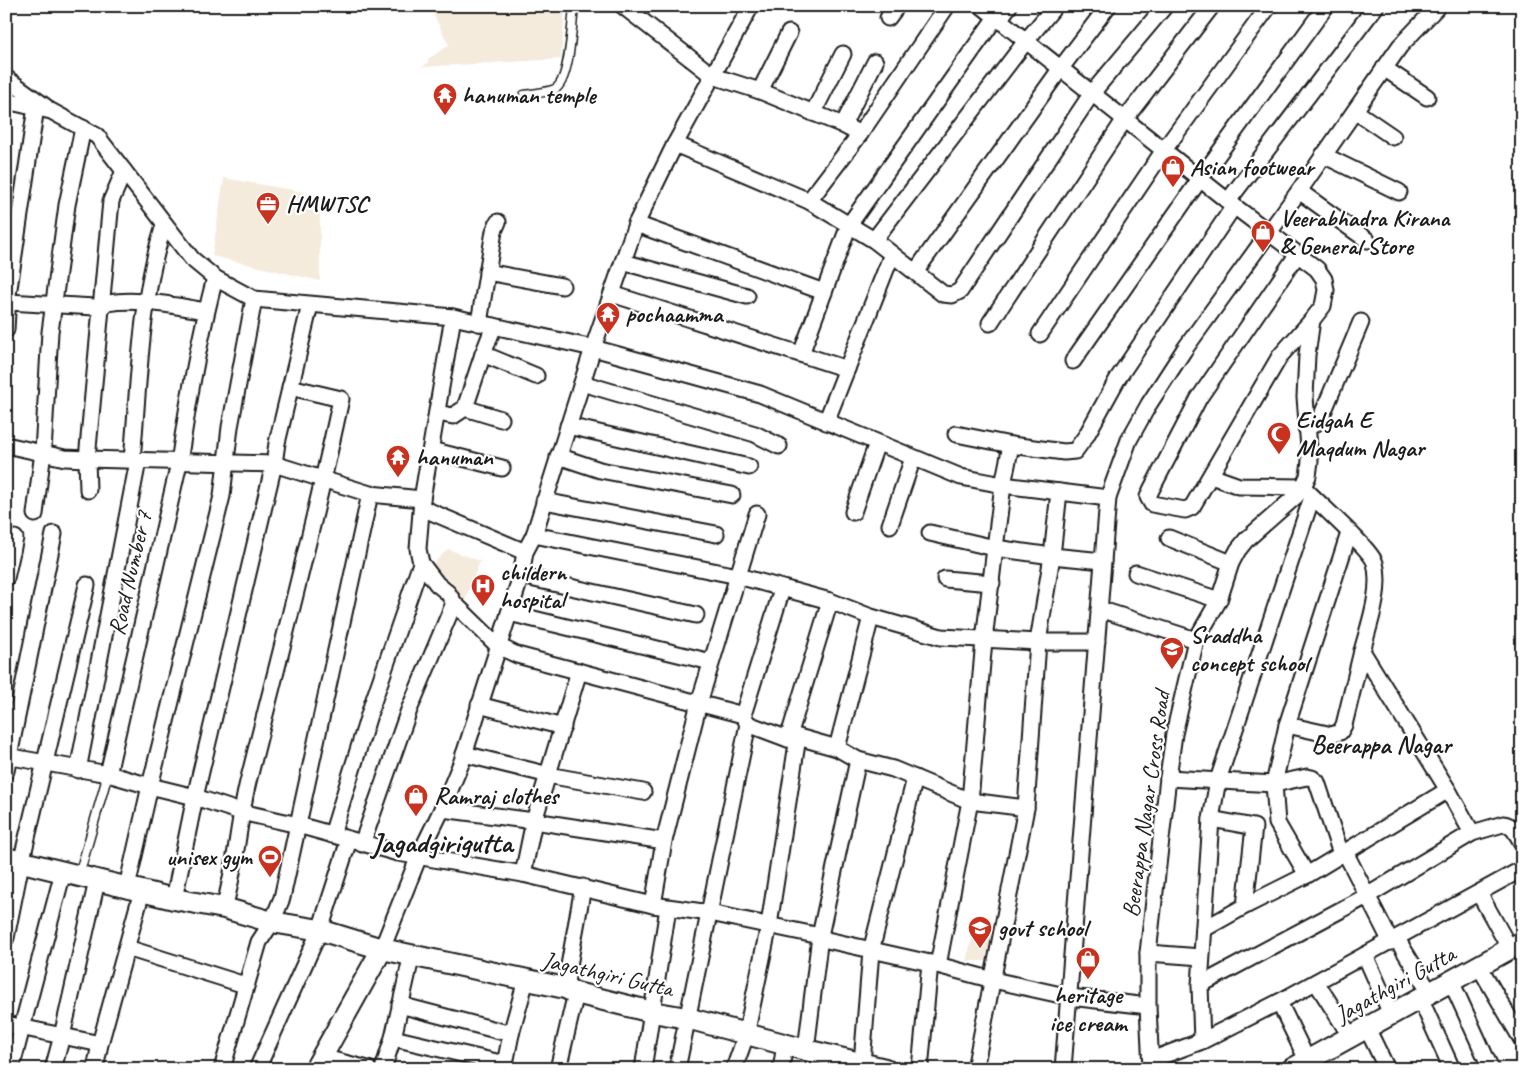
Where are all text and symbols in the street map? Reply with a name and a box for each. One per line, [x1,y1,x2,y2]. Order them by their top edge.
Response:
place label: hanuman temple [462,80,597,110]
temple icon: hanuman temple [432,82,458,116]
place label: Asian footwear [1190,152,1316,182]
shop icon: Asian footwear [1160,154,1186,188]
place label: HMWTSC [286,189,371,219]
office icon: HMWTSC [255,191,281,225]
place label: Veerabhadra Kirana & General Store [1280,203,1451,261]
shop icon: Veerabhadra Kirana & General Store [1250,219,1276,253]
place label: pochaamma [626,299,725,329]
temple icon: pochaamma [595,301,621,335]
place label: Eidgah E Maqdum Nagar [1296,405,1427,463]
mosque icon: Eidgah E Maqdum Nagar [1266,421,1292,455]
place label: hanuman [416,442,494,472]
temple icon: hanuman [385,444,411,478]
street label: Road Number 7 [101,507,159,638]
place label: childern hospital [500,557,569,615]
hospital icon: childern hospital [470,573,496,607]
place label: Sraddha concept school [1190,620,1313,678]
school or university icon: Sraddha concept school [1159,636,1185,670]
street label: Beerappa Nagar Cross Road [1115,685,1177,919]
district label: Beerappa Nagar [1311,729,1454,761]
place label: Ramraj clothes [434,781,561,811]
shop icon: Ramraj clothes [403,783,429,817]
district label: Jagadgirigutta [369,824,515,861]
place label: unisex gym [166,842,253,872]
sports icon: unisex gym [257,844,283,878]
place label: govt school [998,913,1092,943]
school or university icon: govt school [967,915,993,949]
street label: Jagathgiri Gutta [1329,938,1462,1030]
street label: Jagathgiri Gutta [539,944,678,1004]
shop icon: heritage ice cream [1075,946,1101,980]
place label: heritage ice cream [1050,980,1129,1038]

